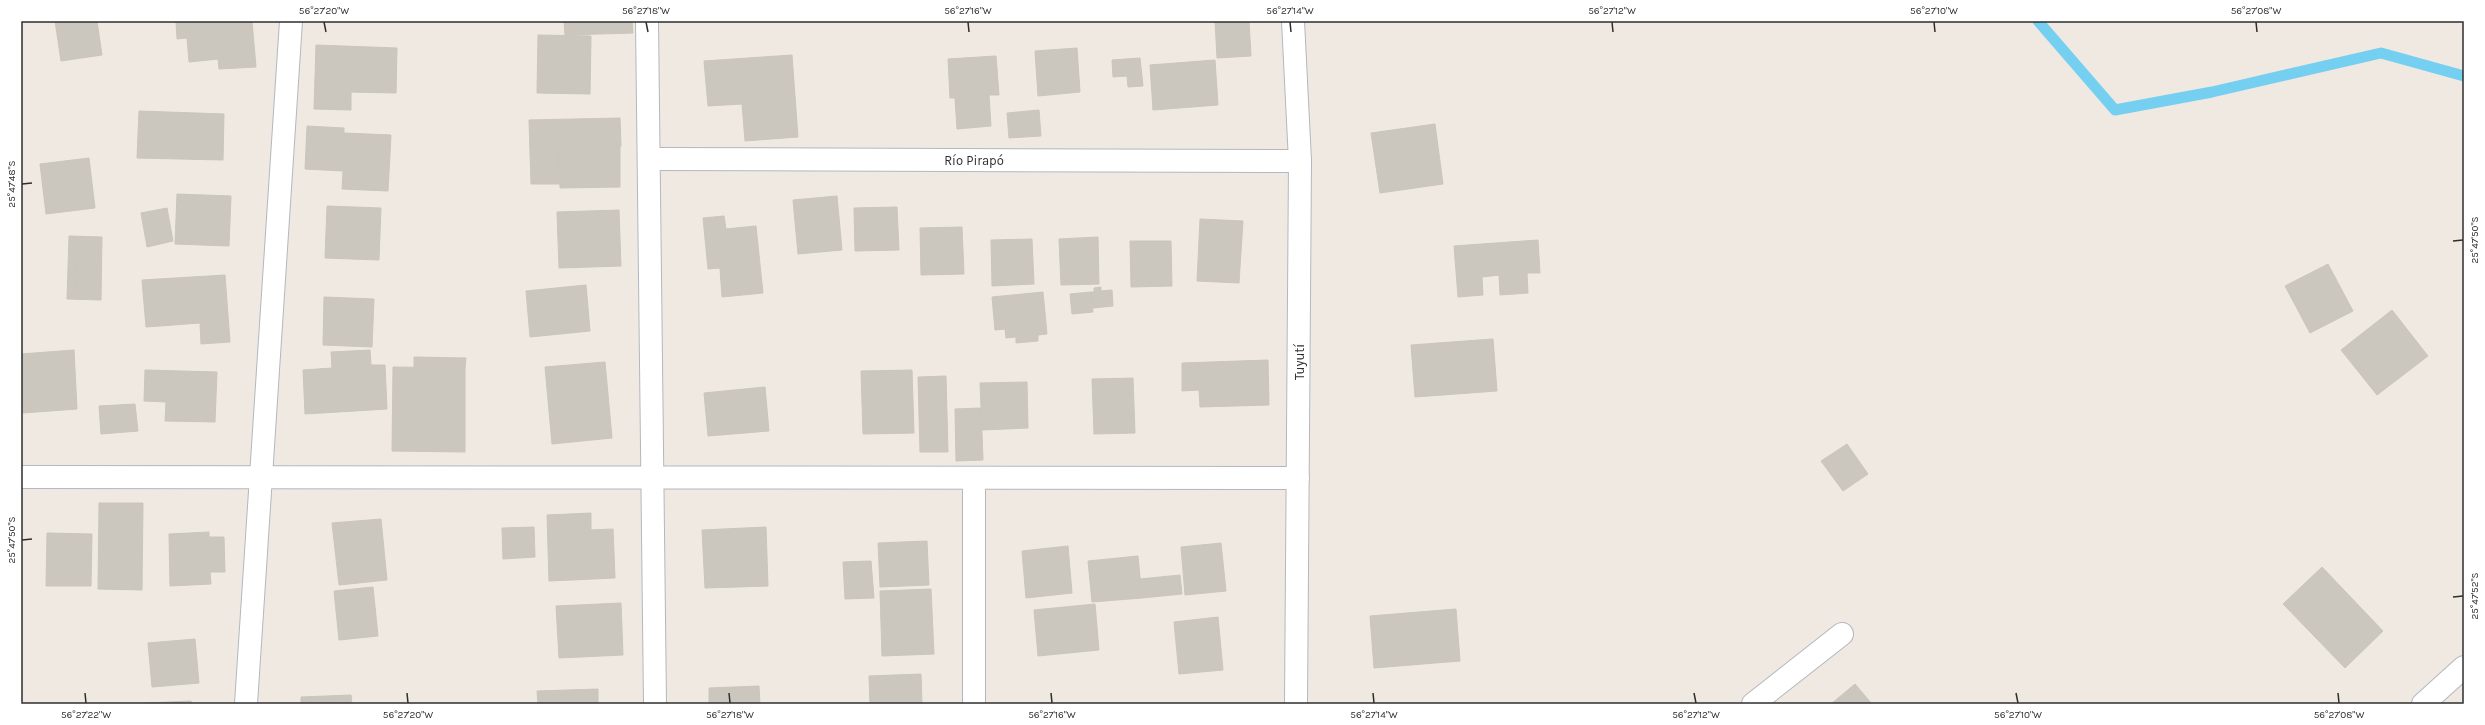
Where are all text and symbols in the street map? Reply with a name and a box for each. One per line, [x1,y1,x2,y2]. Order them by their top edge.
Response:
text: 56°27'20"W [299,5,349,17]
text: 56°27'18"W [622,5,670,17]
text: 56°27'16"W [944,5,992,17]
text: 56°27'14"W [1266,5,1314,17]
text: 56°27'12"W [1588,5,1636,17]
text: 56°27'10"W [1910,5,1958,17]
text: 56°27'08"W [2231,5,2281,17]
street label: Río Pirapó [944,153,1004,168]
text: 25°47'48"S [6,160,18,208]
text: 25°47'50"S [2469,216,2481,264]
street label: Tuyutí [1292,344,1307,380]
text: 25°47'50"S [6,516,18,564]
text: 25°47'52"S [2469,572,2481,620]
text: 56°27'22"W [61,709,111,721]
text: 56°27'20"W [383,709,433,721]
text: 56°27'18"W [706,709,754,721]
text: 56°27'16"W [1028,709,1076,721]
text: 56°27'14"W [1350,709,1398,721]
text: 56°27'12"W [1672,709,1720,721]
text: 56°27'10"W [1994,709,2042,721]
text: 56°27'08"W [2314,709,2364,721]

